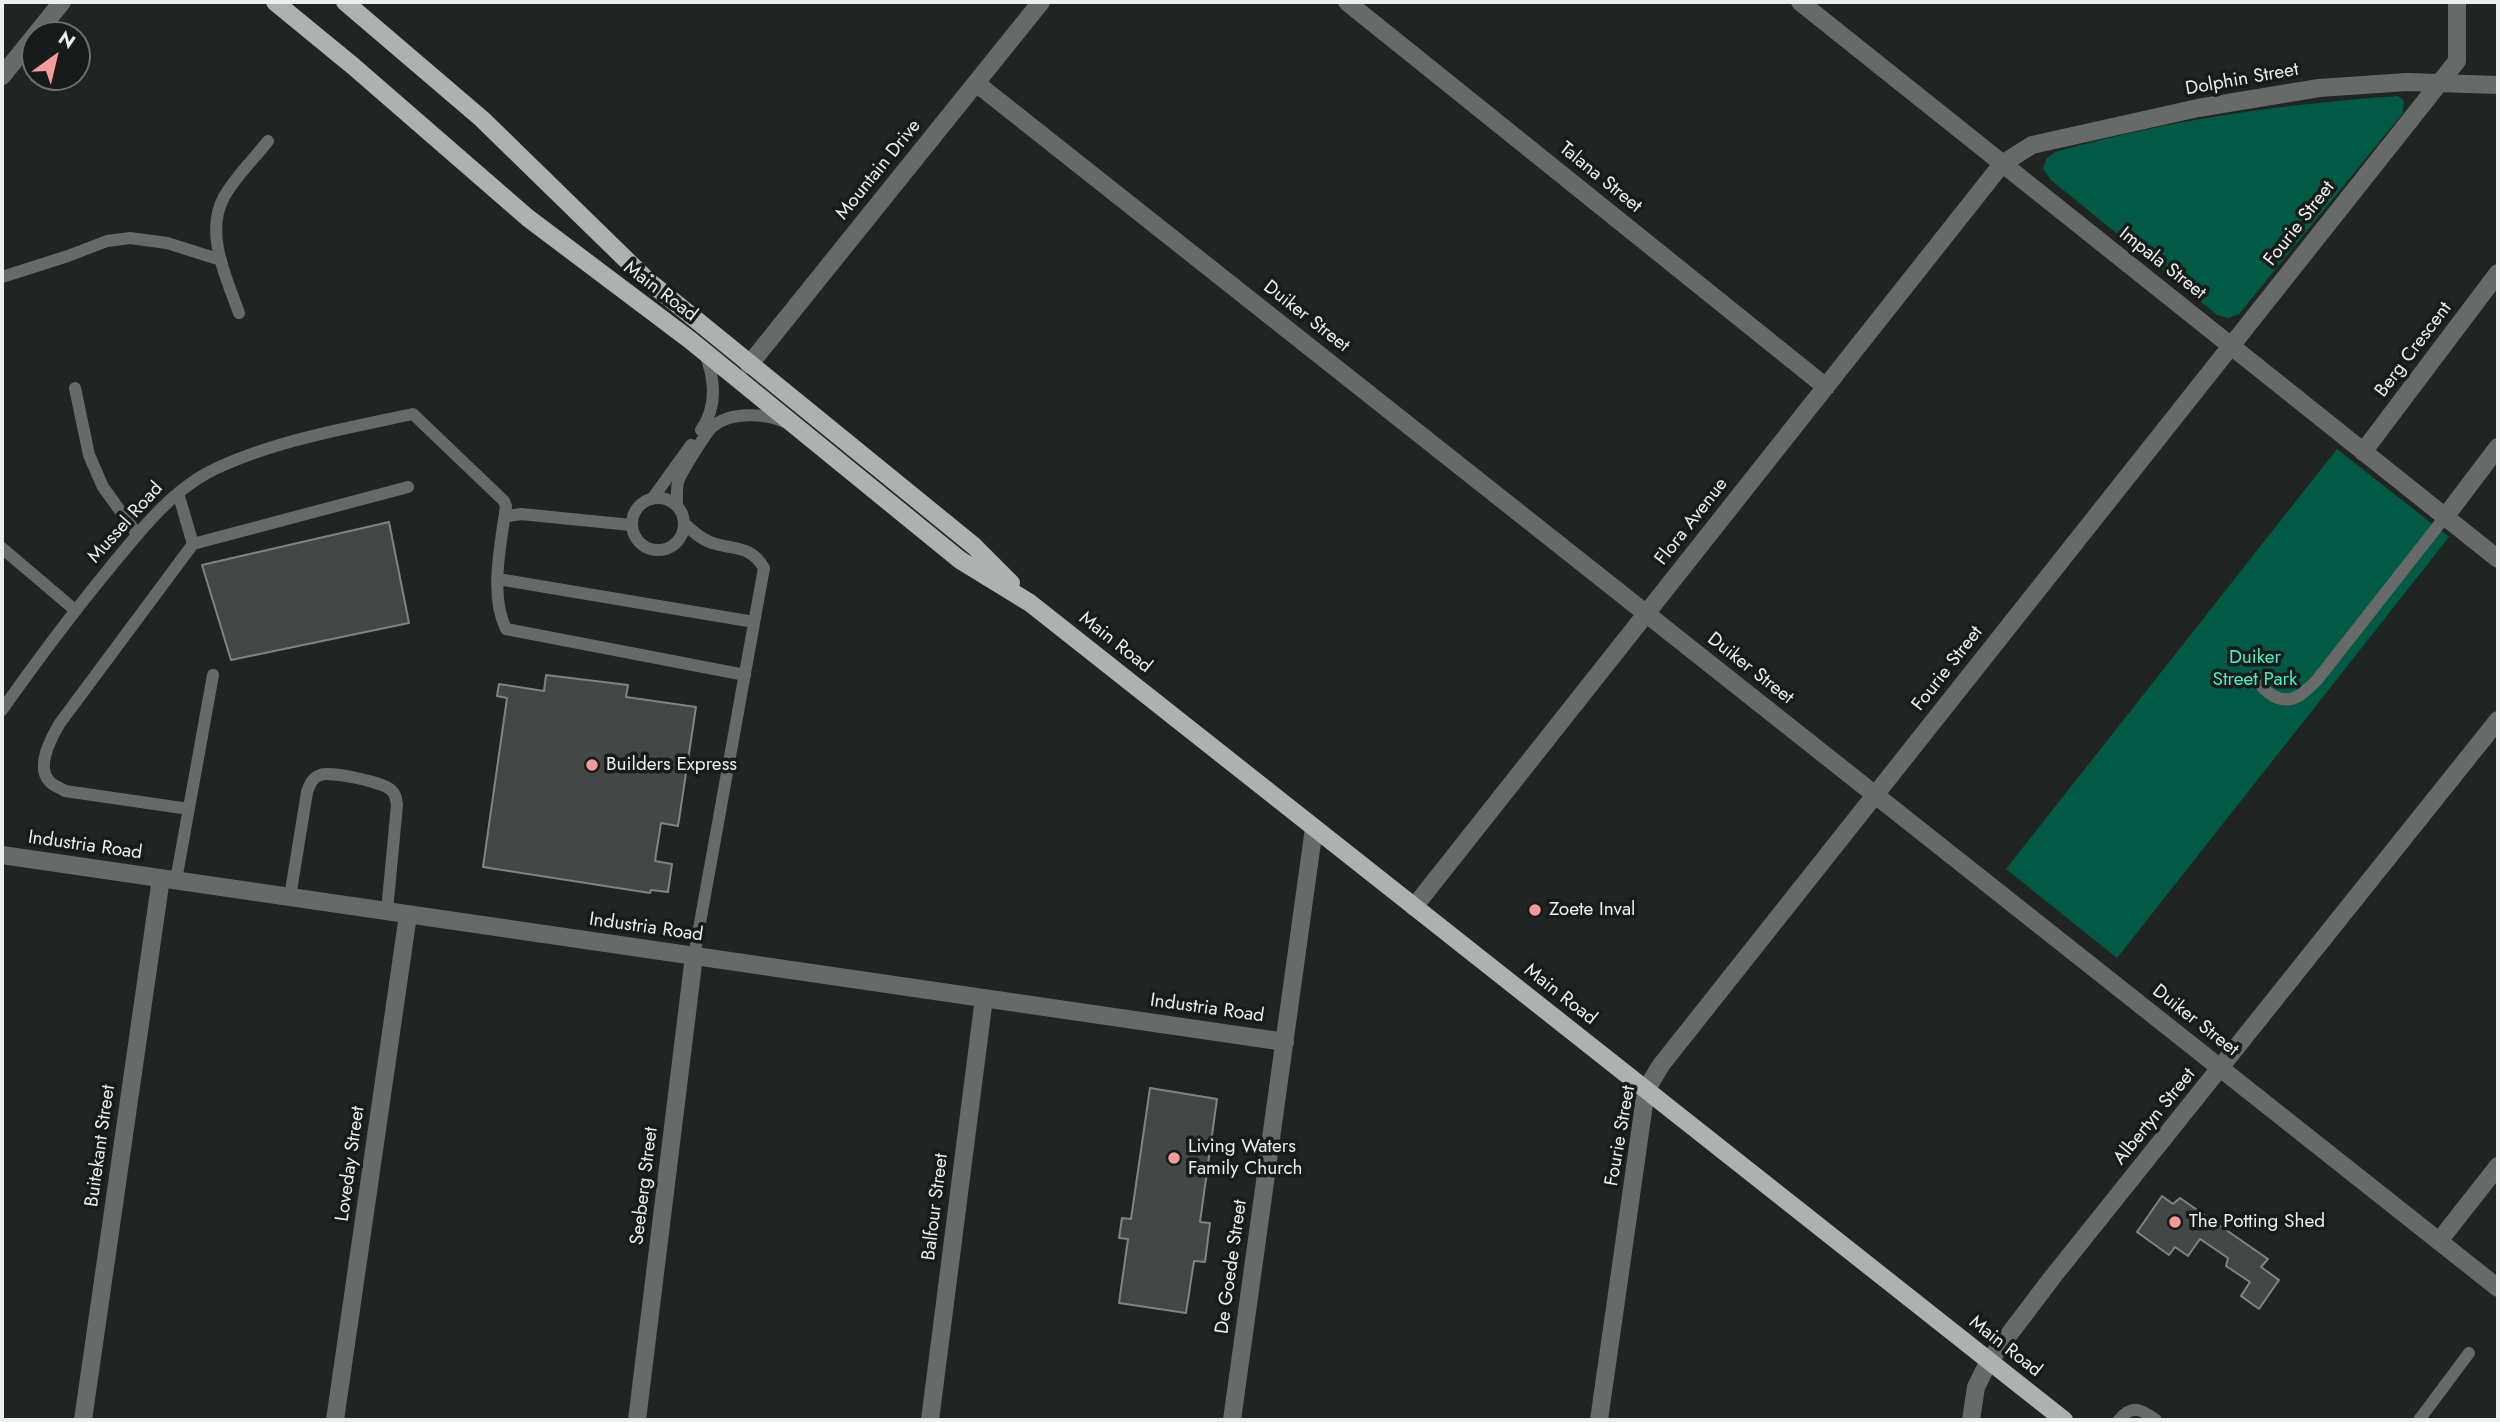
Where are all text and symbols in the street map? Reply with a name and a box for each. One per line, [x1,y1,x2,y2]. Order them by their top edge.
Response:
north arrow [21,21,91,91]
text: N [53,24,81,55]
street label: Dolphin Street [2184,59,2300,101]
street label: Mountain Drive [832,115,926,225]
street label: Talana Street [1554,138,1646,218]
street label: Fourie Street [2260,177,2340,271]
street label: Impala Street [2114,223,2210,305]
street label: Main Road [619,257,701,327]
street label: Duiker Street [1258,276,1354,358]
street label: Berg Crescent [2371,298,2457,402]
street label: Flora Avenue [1651,474,1733,570]
street label: Mussel Road [84,478,168,568]
street label: Main Road [1074,608,1156,678]
street label: Fourie Street [1908,622,1988,716]
street label: Duiker Street [1702,628,1798,710]
park label: Duiker Street Park [2213,647,2297,691]
place label: Builders Express [606,754,737,776]
marker: Builders Express [584,757,600,773]
street label: Industria Road [27,827,143,865]
place label: Zoete Inval [1549,899,1635,921]
marker: Zoete Inval [1527,902,1543,918]
street label: Industria Road [588,909,704,947]
street label: Main Road [1519,960,1601,1030]
street label: Duiker Street [2147,980,2243,1062]
street label: Industria Road [1149,990,1265,1028]
street label: Albertyn Street [2109,1064,2201,1170]
street label: Buitekant Street [81,1084,121,1208]
street label: Fourie Street [1601,1084,1641,1188]
street label: Loveday Street [332,1105,370,1223]
street label: Seeberg Street [626,1126,664,1246]
place label: Living Waters Family Church [1188,1136,1303,1180]
marker: Living Waters Family Church [1166,1150,1182,1166]
street label: Balfour Street [918,1152,954,1262]
street label: De Goede Street [1211,1199,1253,1335]
place label: The Potting Shed [2189,1211,2325,1233]
marker: The Potting Shed [2167,1214,2183,1230]
street label: Main Road [1964,1312,2046,1382]

